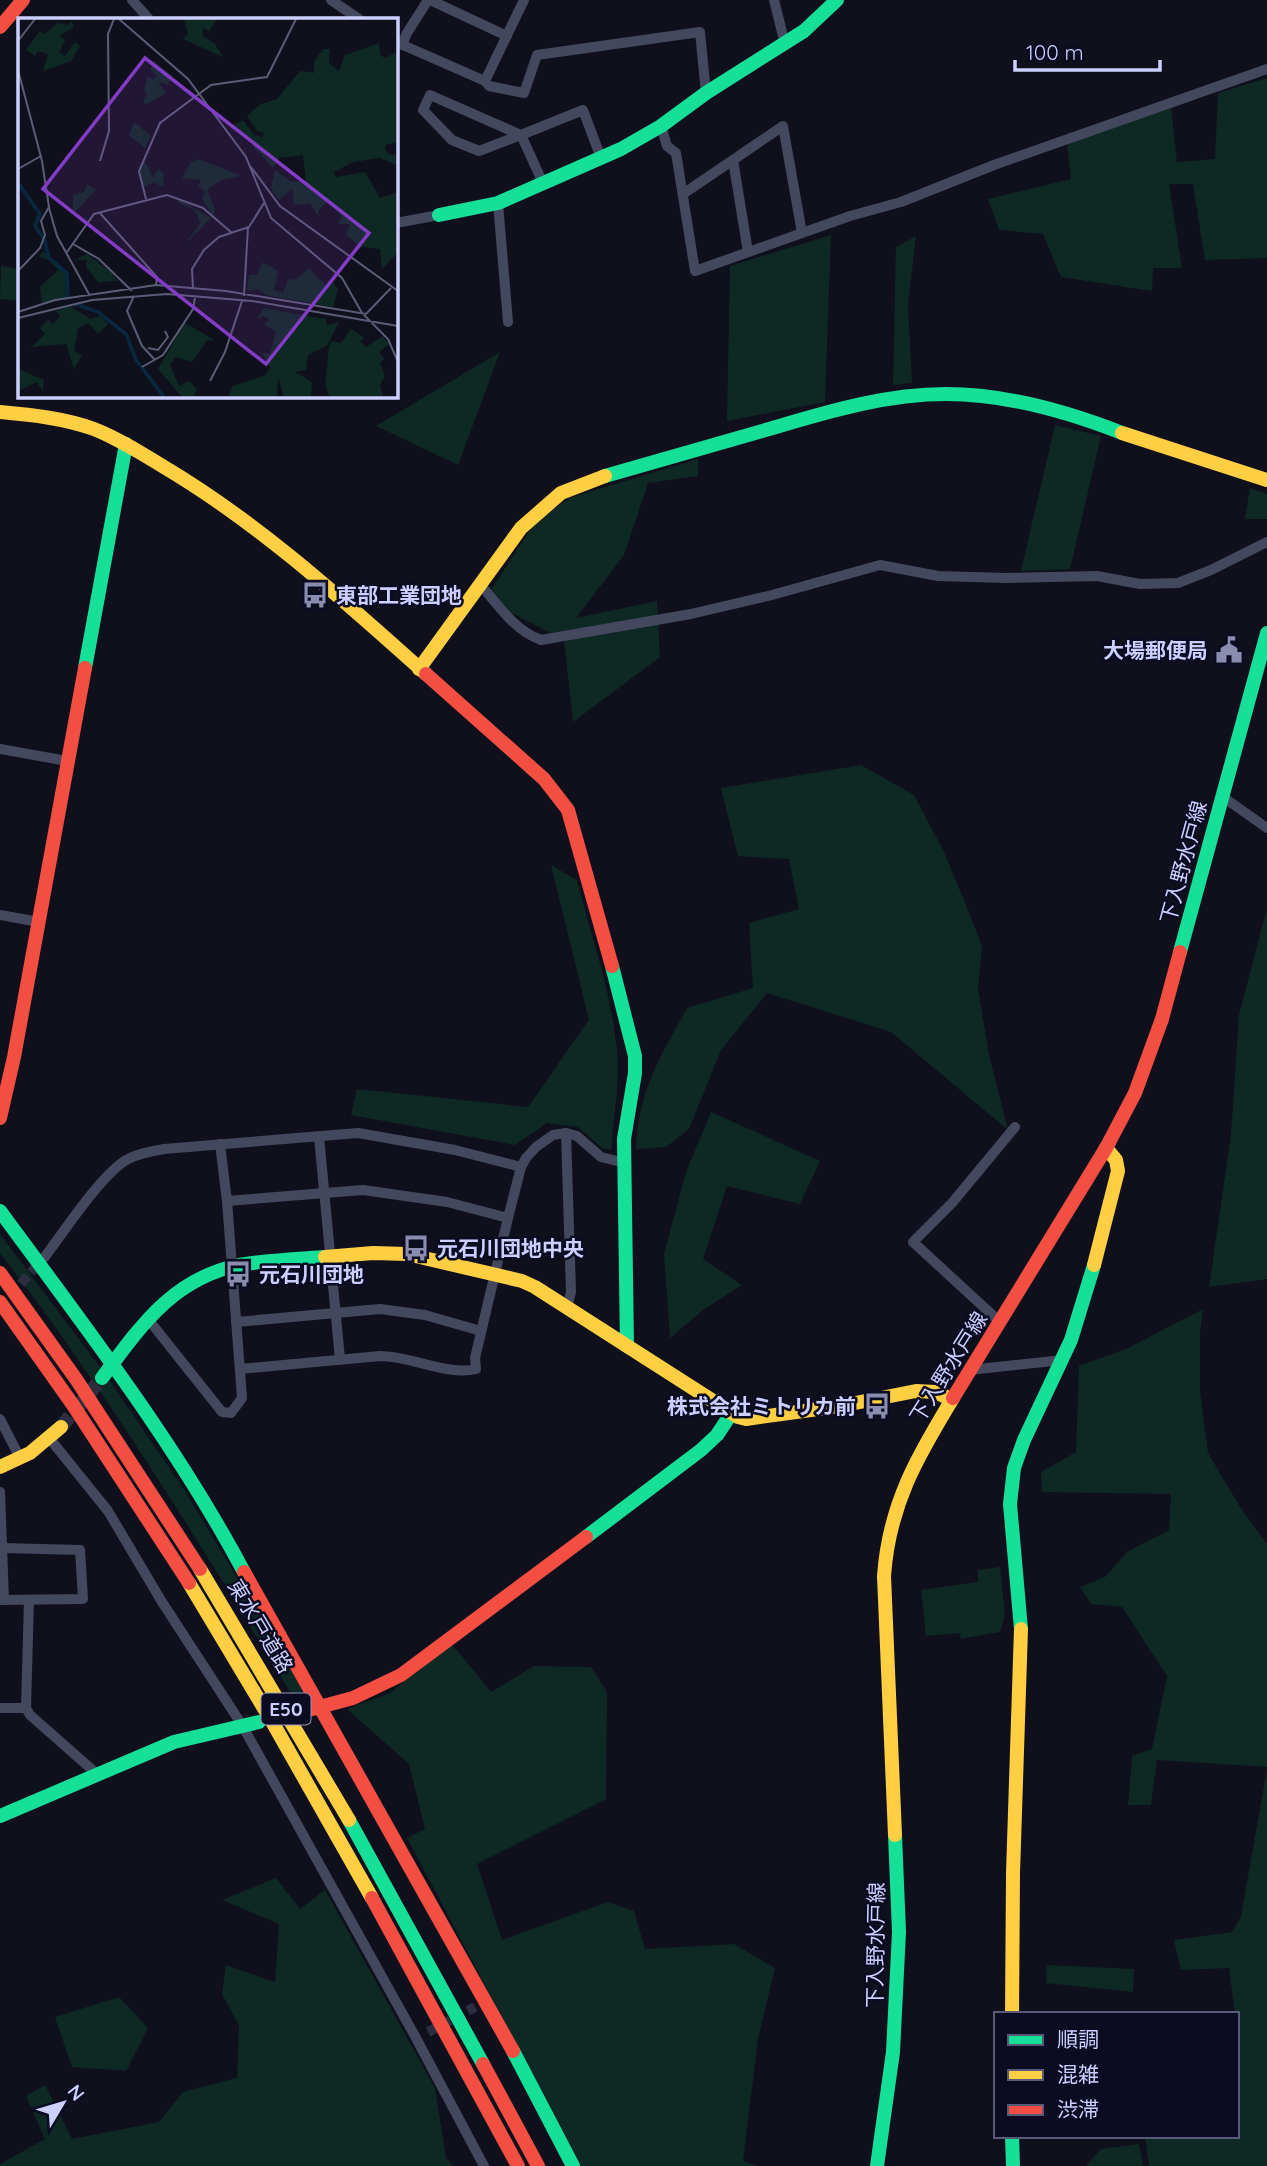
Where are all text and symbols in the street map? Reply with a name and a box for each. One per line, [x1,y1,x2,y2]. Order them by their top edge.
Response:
inset map [18,18,397,397]
scale bar [1015,28,1160,72]
text: 100 m [1026,39,1084,65]
bus stop icon: 東部工業団地 [300,580,330,610]
place label: 東部工業団地 [336,582,462,608]
public building icon: 大場郵便局 [1214,635,1244,665]
place label: 大場郵便局 [1103,637,1208,663]
street label: 下入野水戸線 [1154,798,1212,926]
bus stop icon: 元石川団地中央 [401,1233,431,1263]
place label: 元石川団地中央 [437,1235,584,1261]
bus stop icon: 元石川団地 [223,1259,253,1289]
place label: 元石川団地 [259,1261,364,1287]
street label: 下入野水戸線 [904,1307,992,1427]
bus stop icon: 株式会社ミトリカ前 [862,1391,892,1421]
place label: 株式会社ミトリカ前 [667,1393,856,1419]
street label: 東水戸道路 [223,1574,299,1678]
road number: E50 [262,1694,310,1724]
street label: 下入野水戸線 [861,1882,889,2008]
legend [994,2012,1239,2138]
text: 順調 [1057,2026,1099,2052]
text: 混雑 [1057,2061,1099,2087]
north arrow [28,2068,98,2138]
text: N [63,2080,90,2105]
text: 渋滞 [1057,2096,1099,2122]

